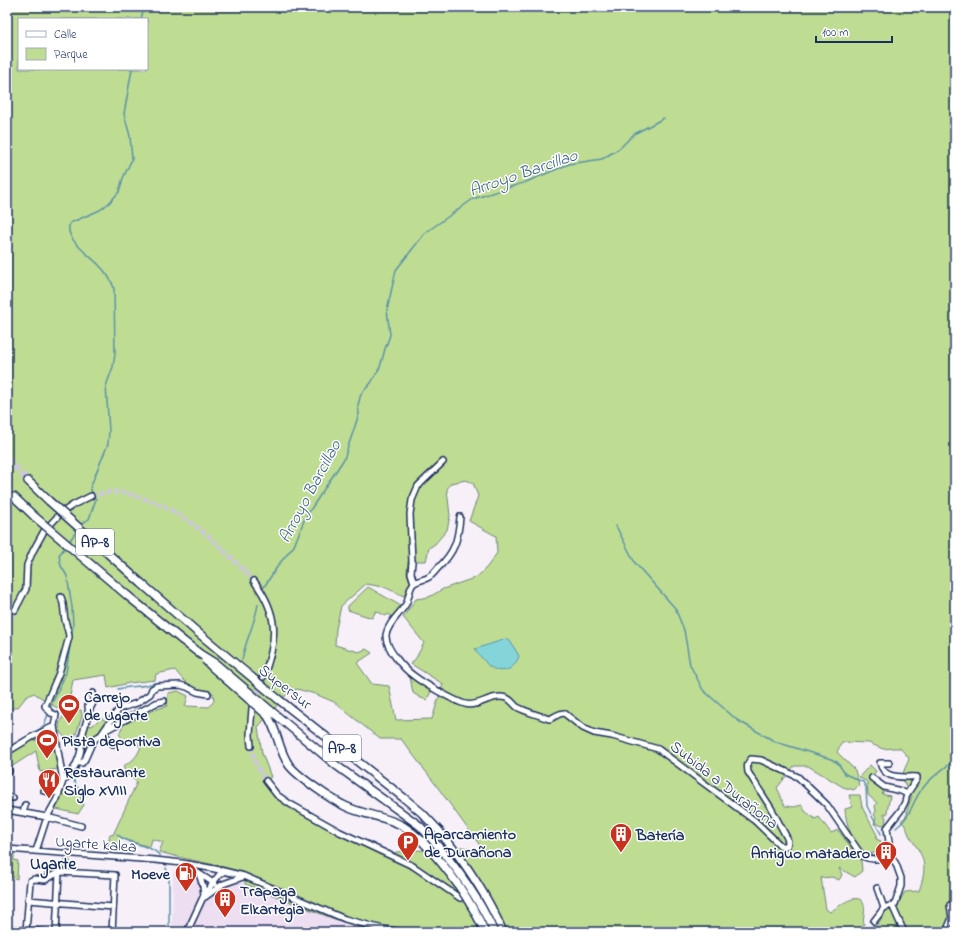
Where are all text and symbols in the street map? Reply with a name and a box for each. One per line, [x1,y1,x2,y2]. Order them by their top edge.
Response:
legend [18,18,148,70]
scale bar [816,18,892,44]
text: 100 m [822,24,849,42]
text: Calle [54,26,77,44]
text: Parque [54,46,88,64]
water label: Arroyo Barcillao [466,143,582,205]
water label: Arroyo Barcillao [273,435,349,548]
road number: AP-8 [76,529,114,555]
street label: Supersur [253,659,317,716]
place label: Carrejo de Ugarte [84,686,148,729]
sports icon: Carrejo de Ugarte [56,692,82,725]
sports icon: Pista deportiva [34,727,60,760]
place label: Pista deportiva [62,730,161,754]
road number: AP-8 [323,735,361,761]
street label: Subida a Durañona [664,735,783,836]
place label: Restaurante Siglo XVIII [63,761,146,804]
restaurant icon: Restaurante Siglo XVIII [36,767,62,800]
building icon: Batería [608,821,634,854]
place label: Aparcamiento de Durañona [424,823,516,865]
place label: Batería [635,824,685,848]
parking icon: Aparcamiento de Durañona [395,829,421,862]
street label: Ugarte kalea [54,830,137,860]
building icon: Antiguo matadero [873,839,899,872]
place label: Antiguo matadero [751,842,870,867]
district label: Ugarte [30,852,77,879]
fuel station icon: Moeve [173,860,199,893]
place label: Moeve [131,863,171,887]
place label: Trapaga Elkartegia [240,880,305,923]
building icon: Trapaga Elkartegia [212,886,238,919]

